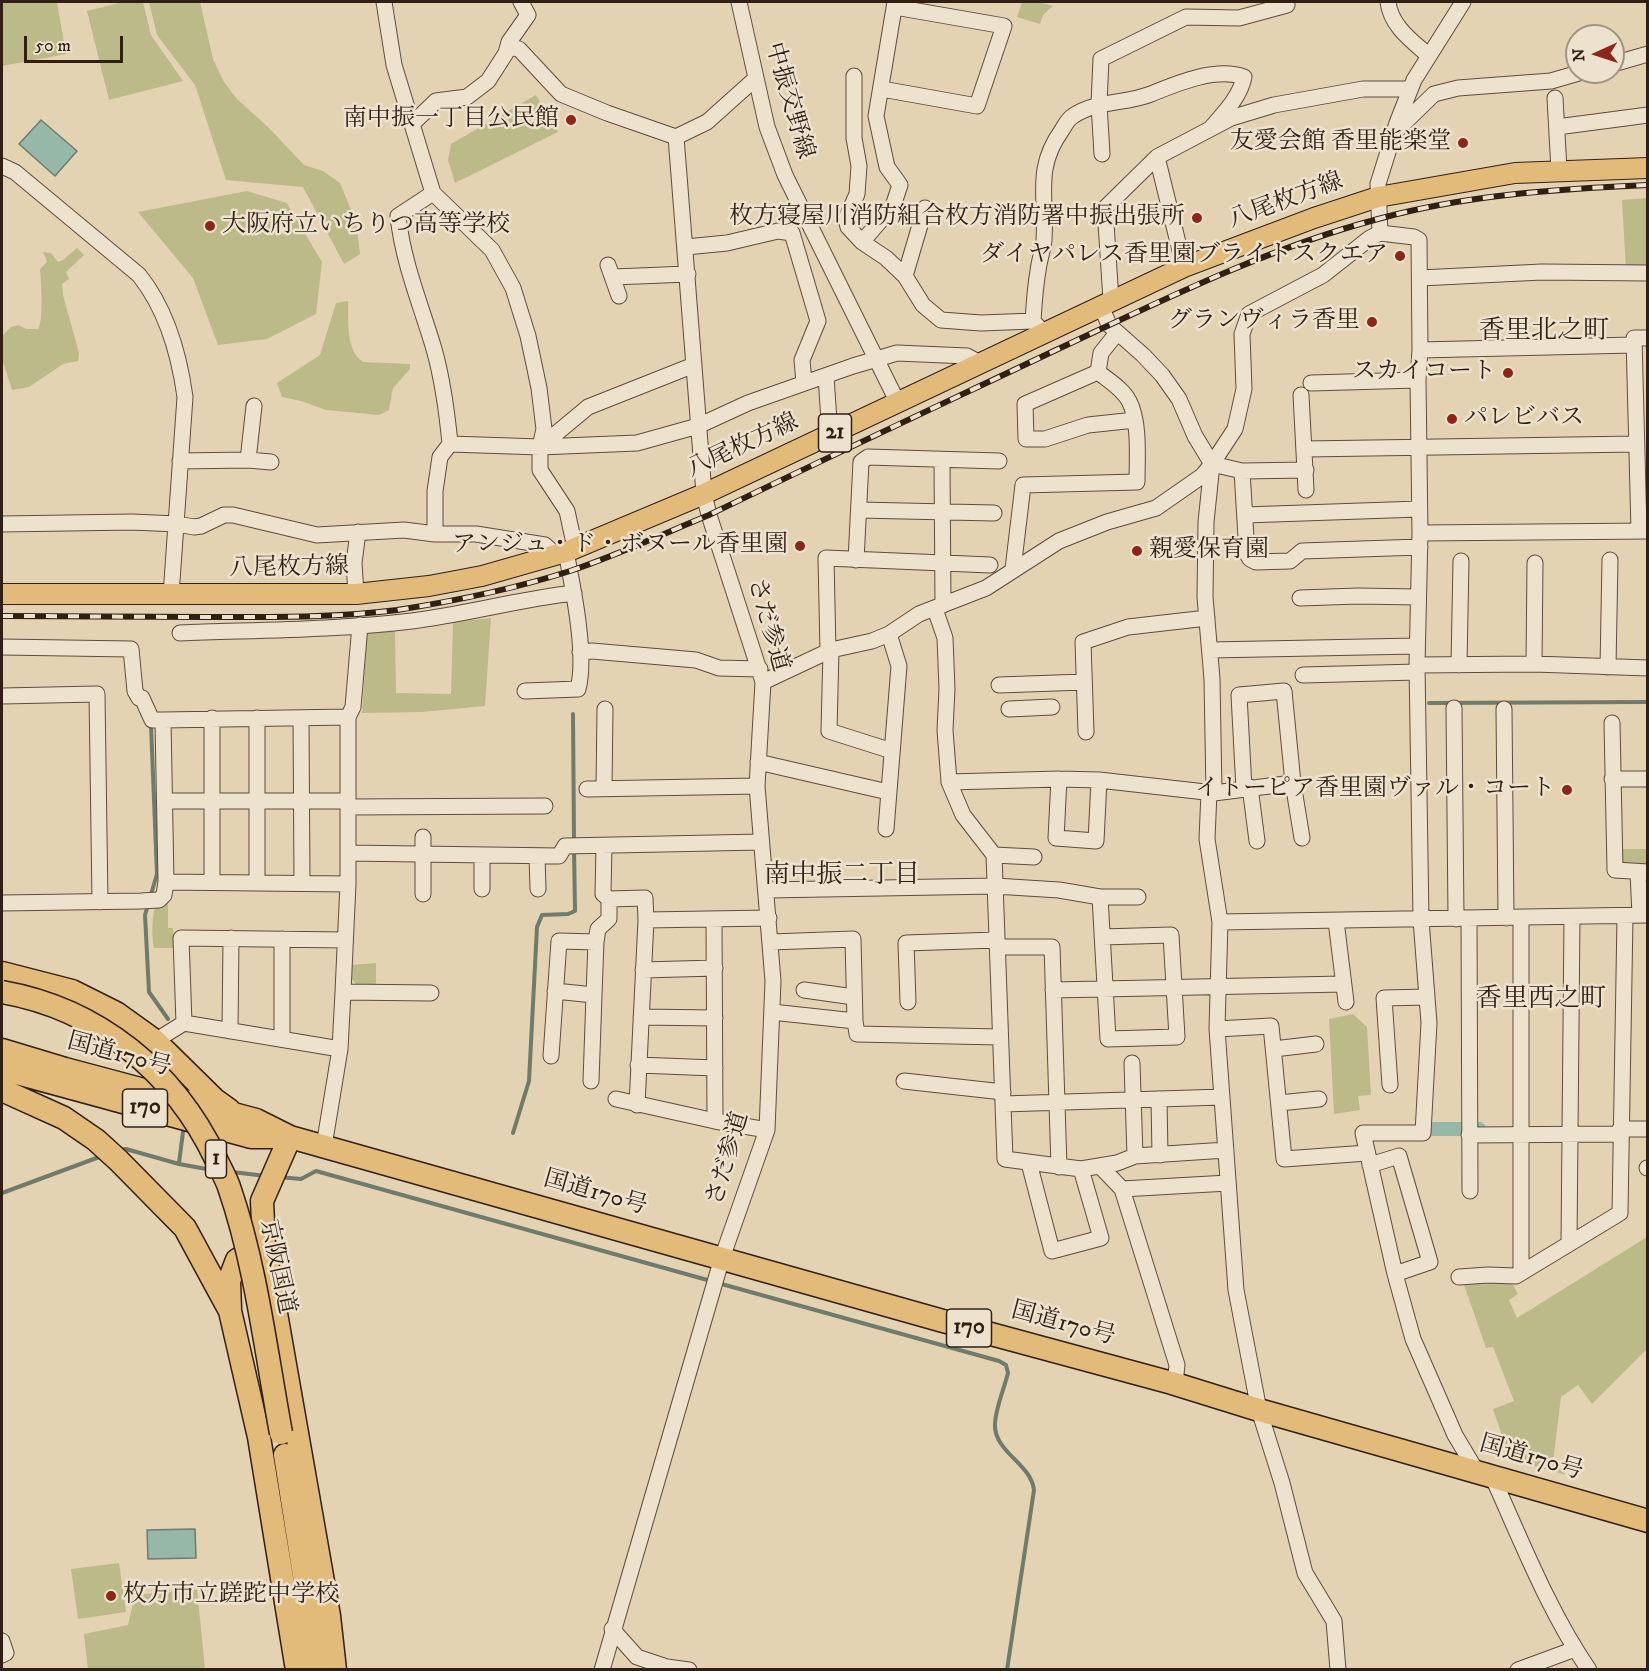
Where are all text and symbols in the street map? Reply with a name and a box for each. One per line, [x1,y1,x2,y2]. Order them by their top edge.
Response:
scale bar [27,24,126,62]
north arrow [1565,24,1625,84]
text: 50 m [35,35,71,57]
street label: 中振交野線 [758,39,818,163]
text: N [1569,48,1589,62]
place label: 南中振一丁目公民館 [343,106,559,134]
marker: 南中振一丁目公民館 [564,113,578,127]
place label: 友愛会館 香里能楽堂 [1230,129,1451,157]
marker: 友愛会館 香里能楽堂 [1456,136,1470,150]
street label: 八尾枚方線 [1225,168,1347,236]
place label: 枚方寝屋川消防組合枚方消防署中振出張所 [729,204,1185,232]
marker: 枚方寝屋川消防組合枚方消防署中振出張所 [1190,211,1204,225]
place label: 大阪府立いちりつ高等学校 [222,212,510,240]
marker: 大阪府立いちりつ高等学校 [203,219,217,233]
place label: ダイヤパレス香里園ブライトスクエア [980,242,1388,270]
marker: ダイヤパレス香里園ブライトスクエア [1393,249,1407,263]
place label: グランヴィラ香里 [1168,308,1360,336]
marker: グランヴィラ香里 [1365,315,1379,329]
district label: 香里北之町 [1479,317,1609,349]
place label: スカイコート [1352,359,1496,387]
marker: スカイコート [1501,366,1515,380]
place label: パレビバス [1464,405,1584,433]
street label: 八尾枚方線 [683,409,803,485]
marker: パレビバス [1445,412,1459,426]
road number: 21 [818,414,852,452]
place label: アンジュ・ド・ボヌール香里園 [452,532,788,560]
place label: 親愛保育園 [1149,537,1269,565]
marker: アンジュ・ド・ボヌール香里園 [793,539,807,553]
marker: 親愛保育園 [1130,544,1144,558]
street label: 八尾枚方線 [229,554,349,584]
street label: さだ参道 [740,575,794,675]
place label: イトーピア香里園ヴァル・コート [1195,776,1555,804]
marker: イトーピア香里園ヴァル・コート [1560,783,1574,797]
district label: 南中振二丁目 [764,861,920,893]
district label: 香里西之町 [1476,985,1606,1017]
street label: 国道170号 [64,1028,174,1084]
road number: 170 [122,1089,168,1127]
street label: さだ参道 [702,1109,756,1209]
road number: 1 [206,1140,226,1178]
street label: 国道170号 [540,1165,650,1223]
street label: 京阪国道 [252,1217,300,1317]
street label: 国道170号 [1008,1297,1118,1353]
road number: 170 [946,1309,992,1347]
street label: 国道170号 [1476,1430,1586,1488]
place label: 枚方市立蹉跎中学校 [123,1582,339,1610]
marker: 枚方市立蹉跎中学校 [104,1589,118,1603]

